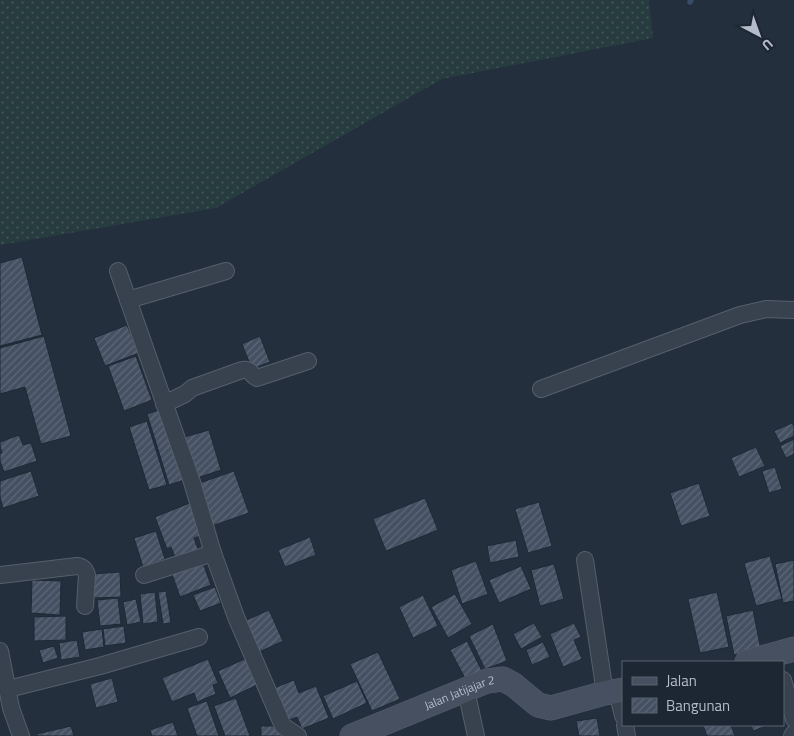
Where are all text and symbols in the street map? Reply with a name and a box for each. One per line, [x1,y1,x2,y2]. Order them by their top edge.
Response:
north arrow [734,10,784,60]
text: U [758,34,778,56]
legend [622,661,784,726]
text: Jalan [666,669,697,692]
street label: Jalan Jatijajar 2 [421,670,496,715]
text: Bangunan [666,694,730,717]

